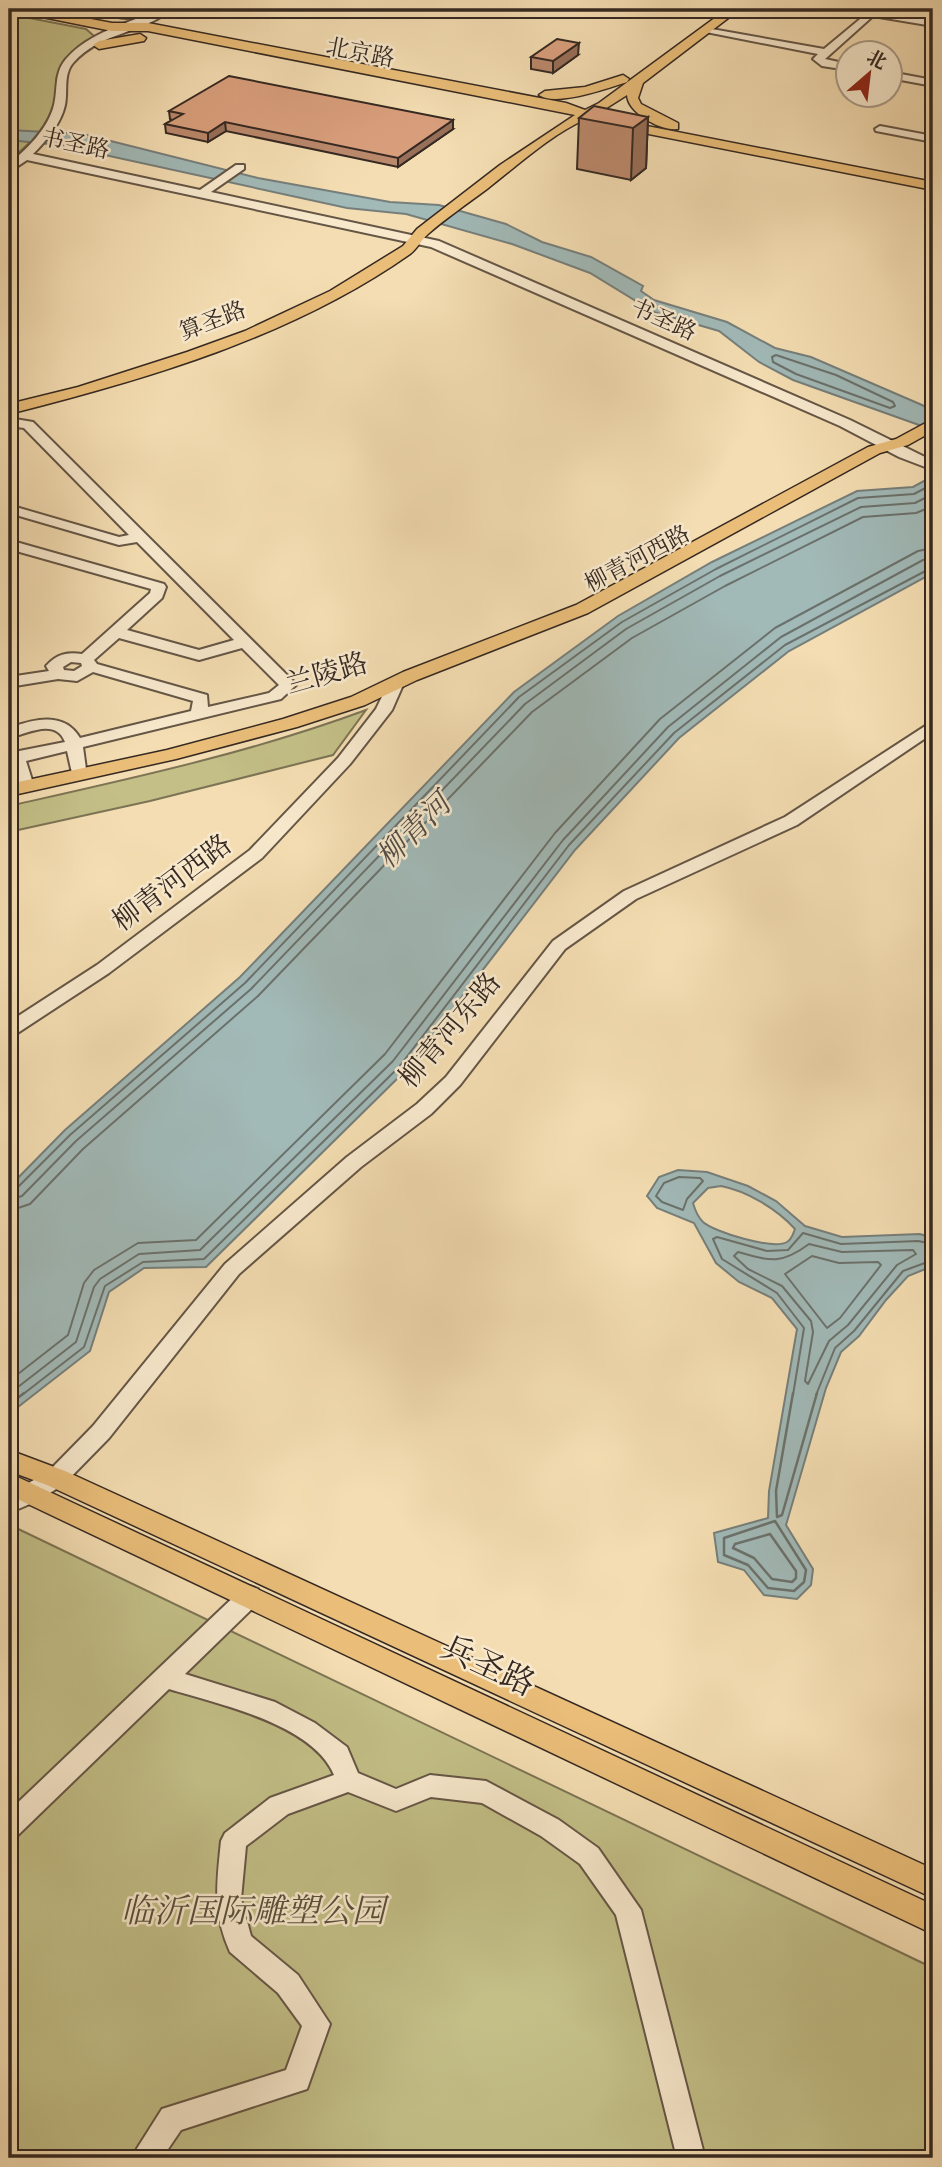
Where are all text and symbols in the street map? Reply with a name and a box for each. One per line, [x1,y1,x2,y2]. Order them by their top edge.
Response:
street label: 北京路 [323,32,397,76]
north arrow [834,38,904,108]
text: 北 [862,45,891,77]
street label: 书圣路 [38,122,112,168]
street label: 书圣路 [625,292,701,350]
street label: 算圣路 [175,295,251,349]
street label: 柳青河西路 [580,519,696,601]
street label: 兰陵路 [281,645,373,705]
water label: 柳青河 [368,782,465,879]
street label: 柳青河西路 [105,826,241,942]
street label: 柳青河东路 [391,965,511,1097]
street label: 兵圣路 [432,1626,542,1710]
park label: 临沂国际雕塑公园 [121,1891,390,1937]

